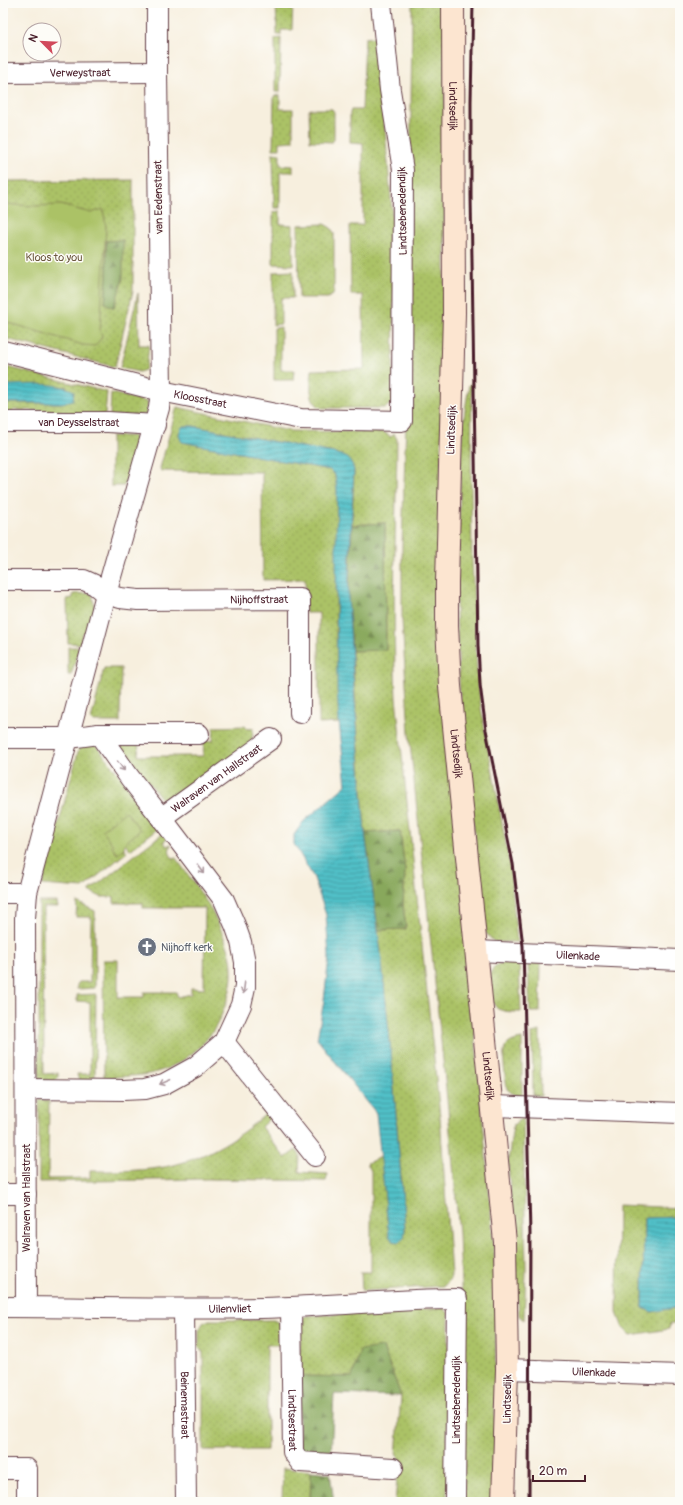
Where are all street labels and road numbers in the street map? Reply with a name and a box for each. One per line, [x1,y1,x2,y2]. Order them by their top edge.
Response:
street label: Verweystraat [49,66,111,80]
street label: Lindtsedijk [446,81,459,131]
street label: van Eedenstraat [151,159,166,235]
street label: Lindtsebenedendijk [395,166,410,255]
street label: Kloosstraat [173,388,228,411]
street label: Lindtsedijk [444,405,459,455]
street label: van Deysselstraat [38,416,120,430]
street label: Nijhoffstraat [230,593,289,606]
street label: Lindtsedijk [447,728,465,779]
street label: Walraven van Hallstraat [169,742,265,816]
street label: Uilenkade [556,949,601,963]
street label: Lindtsedijk [479,1051,497,1102]
street label: Walraven van Hallstraat [20,1143,33,1252]
street label: Uilenvliet [209,1302,252,1316]
street label: Lindtsebenedendijk [450,1355,463,1444]
street label: Uilenkade [572,1365,617,1380]
street label: Beinemastraat [178,1371,191,1439]
street label: Lindtsedijk [501,1374,514,1424]
street label: Lindtsestraat [285,1389,299,1452]

